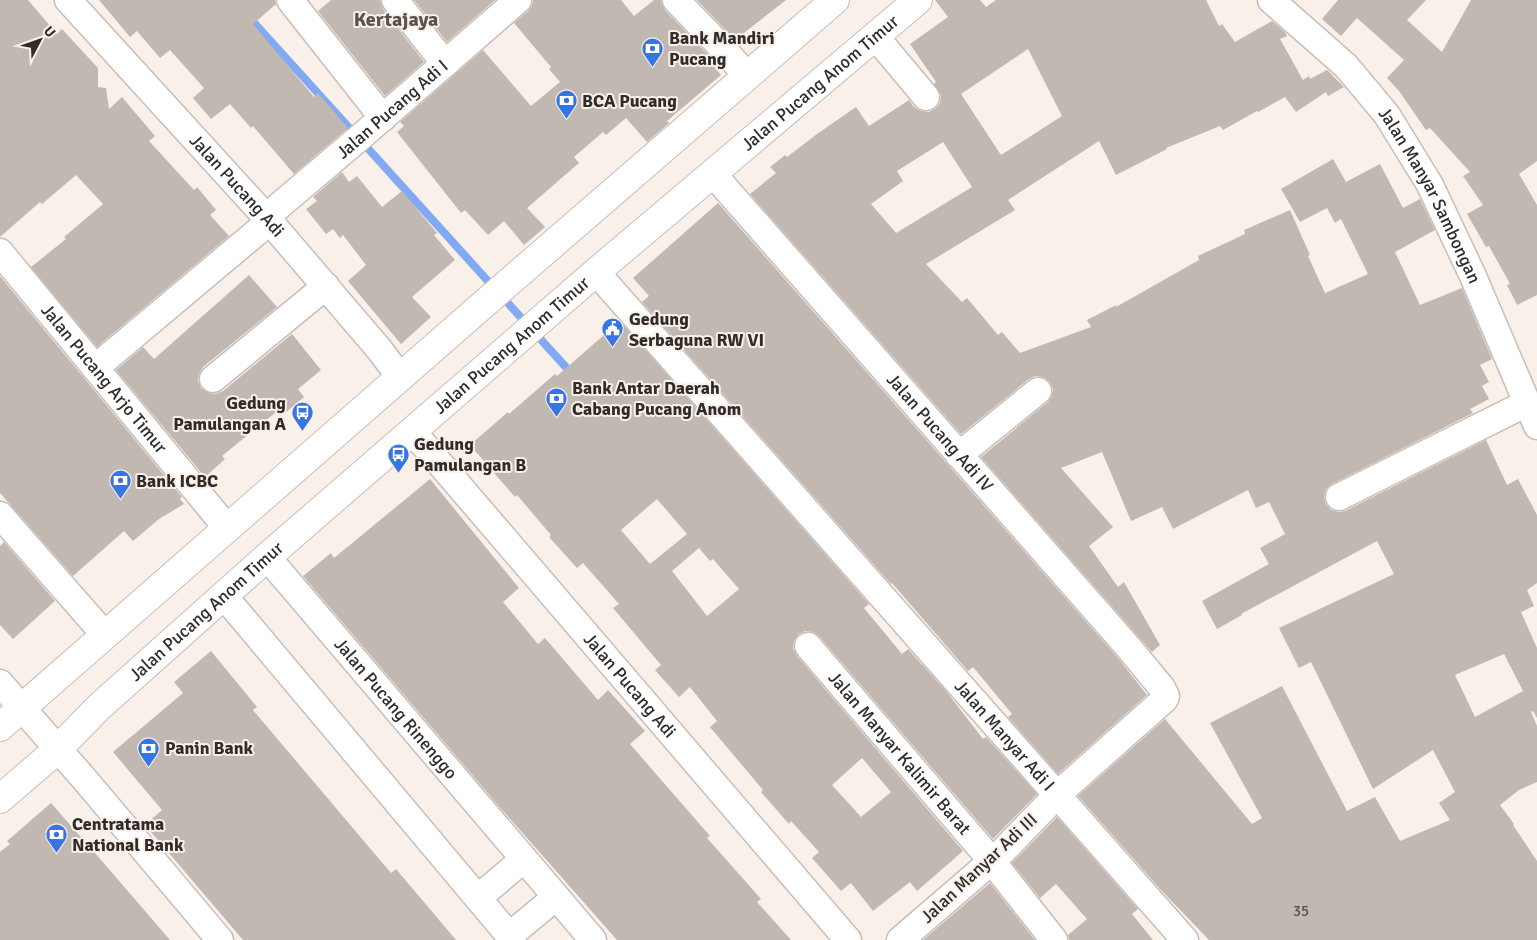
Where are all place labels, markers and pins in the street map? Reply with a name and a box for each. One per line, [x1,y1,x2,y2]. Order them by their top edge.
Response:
place label: Bank Mandiri Pucang [669,27,775,70]
bank icon: Bank Mandiri Pucang [641,36,665,67]
bank icon: BCA Pucang [554,89,578,120]
place label: BCA Pucang [582,90,677,112]
place label: Gedung Serbaguna RW VI [629,308,764,351]
public building icon: Gedung Serbaguna RW VI [601,317,625,348]
place label: Bank Antar Daerah Cabang Pucang Anom [572,377,741,420]
bank icon: Bank Antar Daerah Cabang Pucang Anom [544,386,568,417]
place label: Gedung Pamulangan A [173,392,287,435]
bus stop icon: Gedung Pamulangan A [290,401,314,432]
place label: Gedung Pamulangan B [414,433,526,476]
bus stop icon: Gedung Pamulangan B [386,442,410,473]
bank icon: Bank ICBC [108,469,132,500]
place label: Bank ICBC [136,470,218,492]
bank icon: Panin Bank [137,736,161,767]
place label: Panin Bank [165,737,254,759]
place label: Centratama National Bank [72,813,184,856]
bank icon: Centratama National Bank [44,822,68,853]

